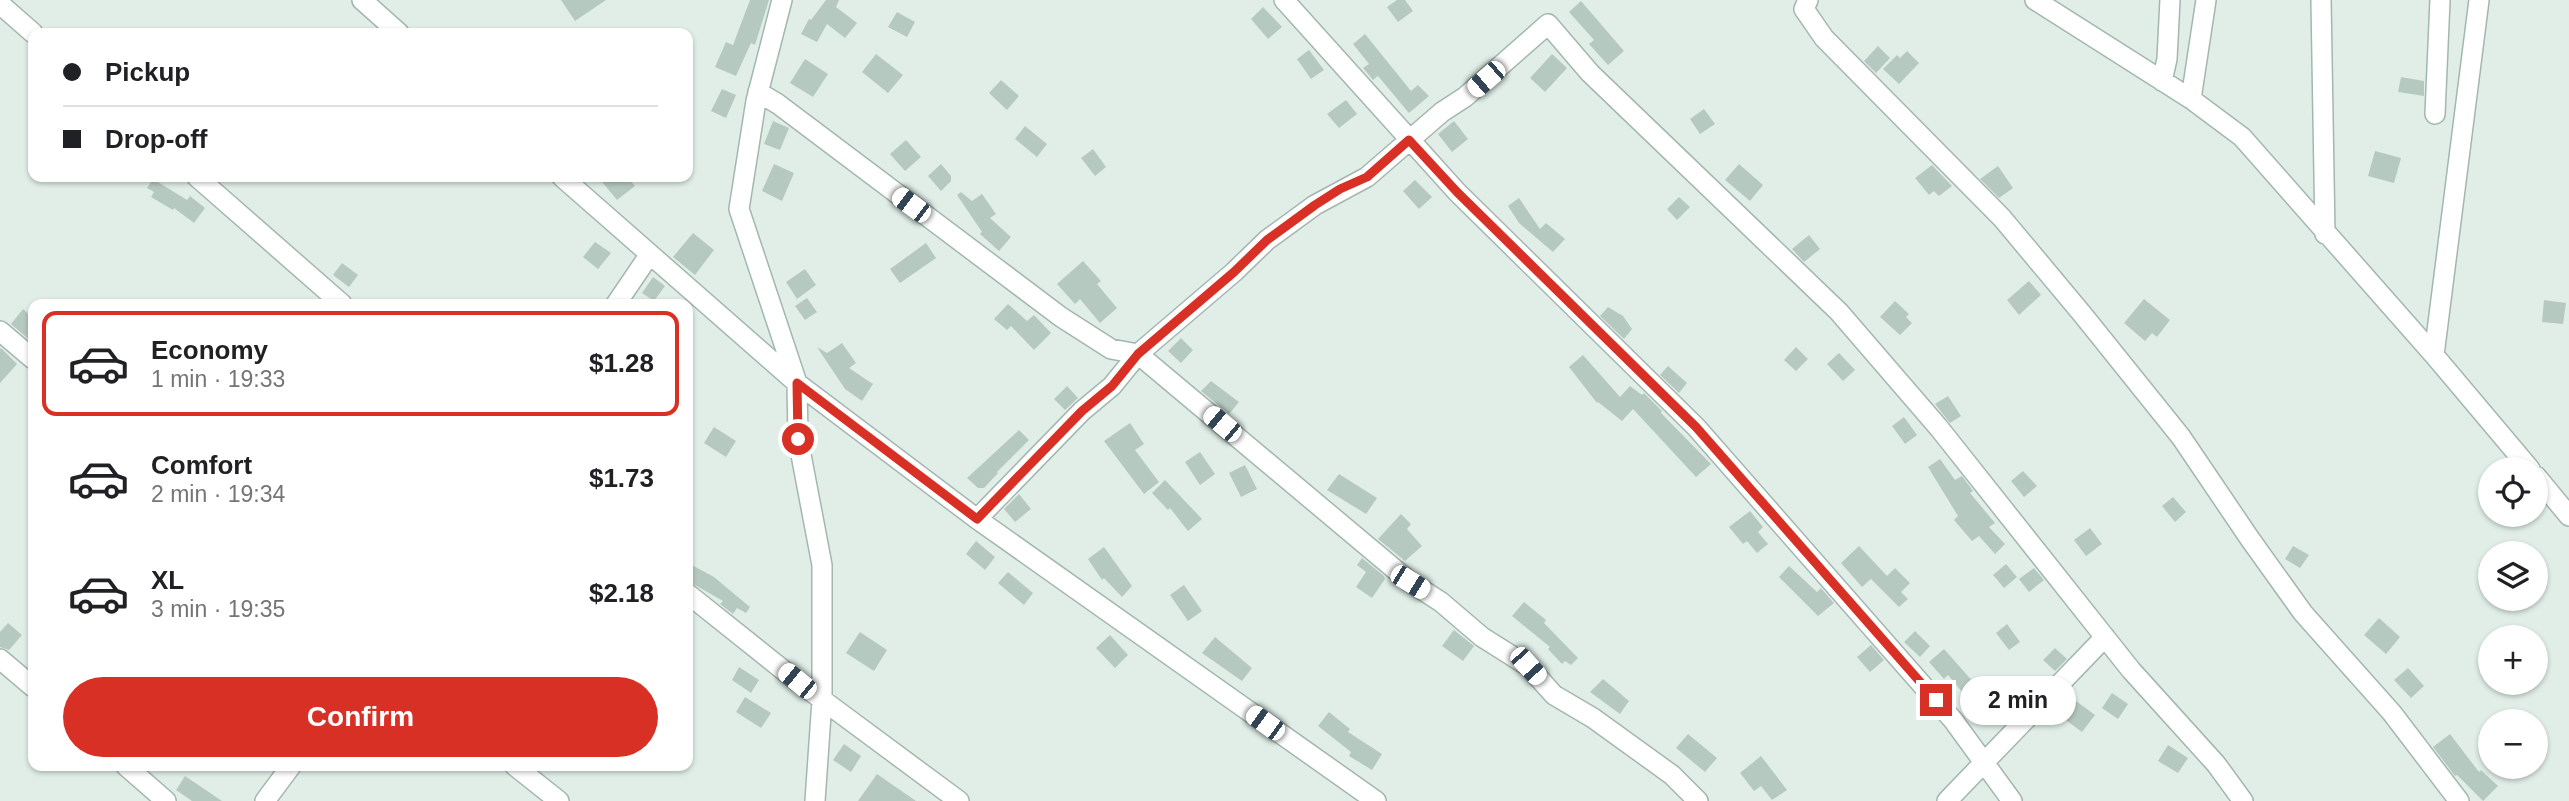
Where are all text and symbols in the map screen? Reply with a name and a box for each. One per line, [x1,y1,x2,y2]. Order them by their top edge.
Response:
text: Pickup [105,57,190,87]
car [1464,57,1509,101]
text: Drop-off [105,124,208,154]
car [888,184,935,226]
icon: car [67,332,130,395]
text: Economy [151,335,268,365]
text: $1.28 [589,348,654,378]
text: 1 min · 19:33 [151,366,285,392]
car [1200,402,1245,446]
route start [782,423,814,455]
icon: car [67,447,130,510]
text: Comfort [151,450,252,480]
map controls [2478,457,2548,779]
button: locate [2478,457,2548,527]
text: $1.73 [589,463,654,493]
text: 2 min · 19:34 [151,481,285,507]
button: layers [2478,541,2548,611]
icon: car [67,562,130,625]
car [1387,562,1434,602]
text: XL [151,565,184,595]
text: $2.18 [589,578,654,608]
text: 3 min · 19:35 [151,596,285,622]
button: + [2478,625,2548,695]
car [1507,643,1550,689]
car [775,660,820,702]
callout: 2 min [1960,676,2076,724]
button: Confirm [63,677,658,757]
route end [1920,684,1952,716]
text: 2 min [1988,687,2048,713]
car [1242,702,1289,744]
button: − [2478,709,2548,779]

